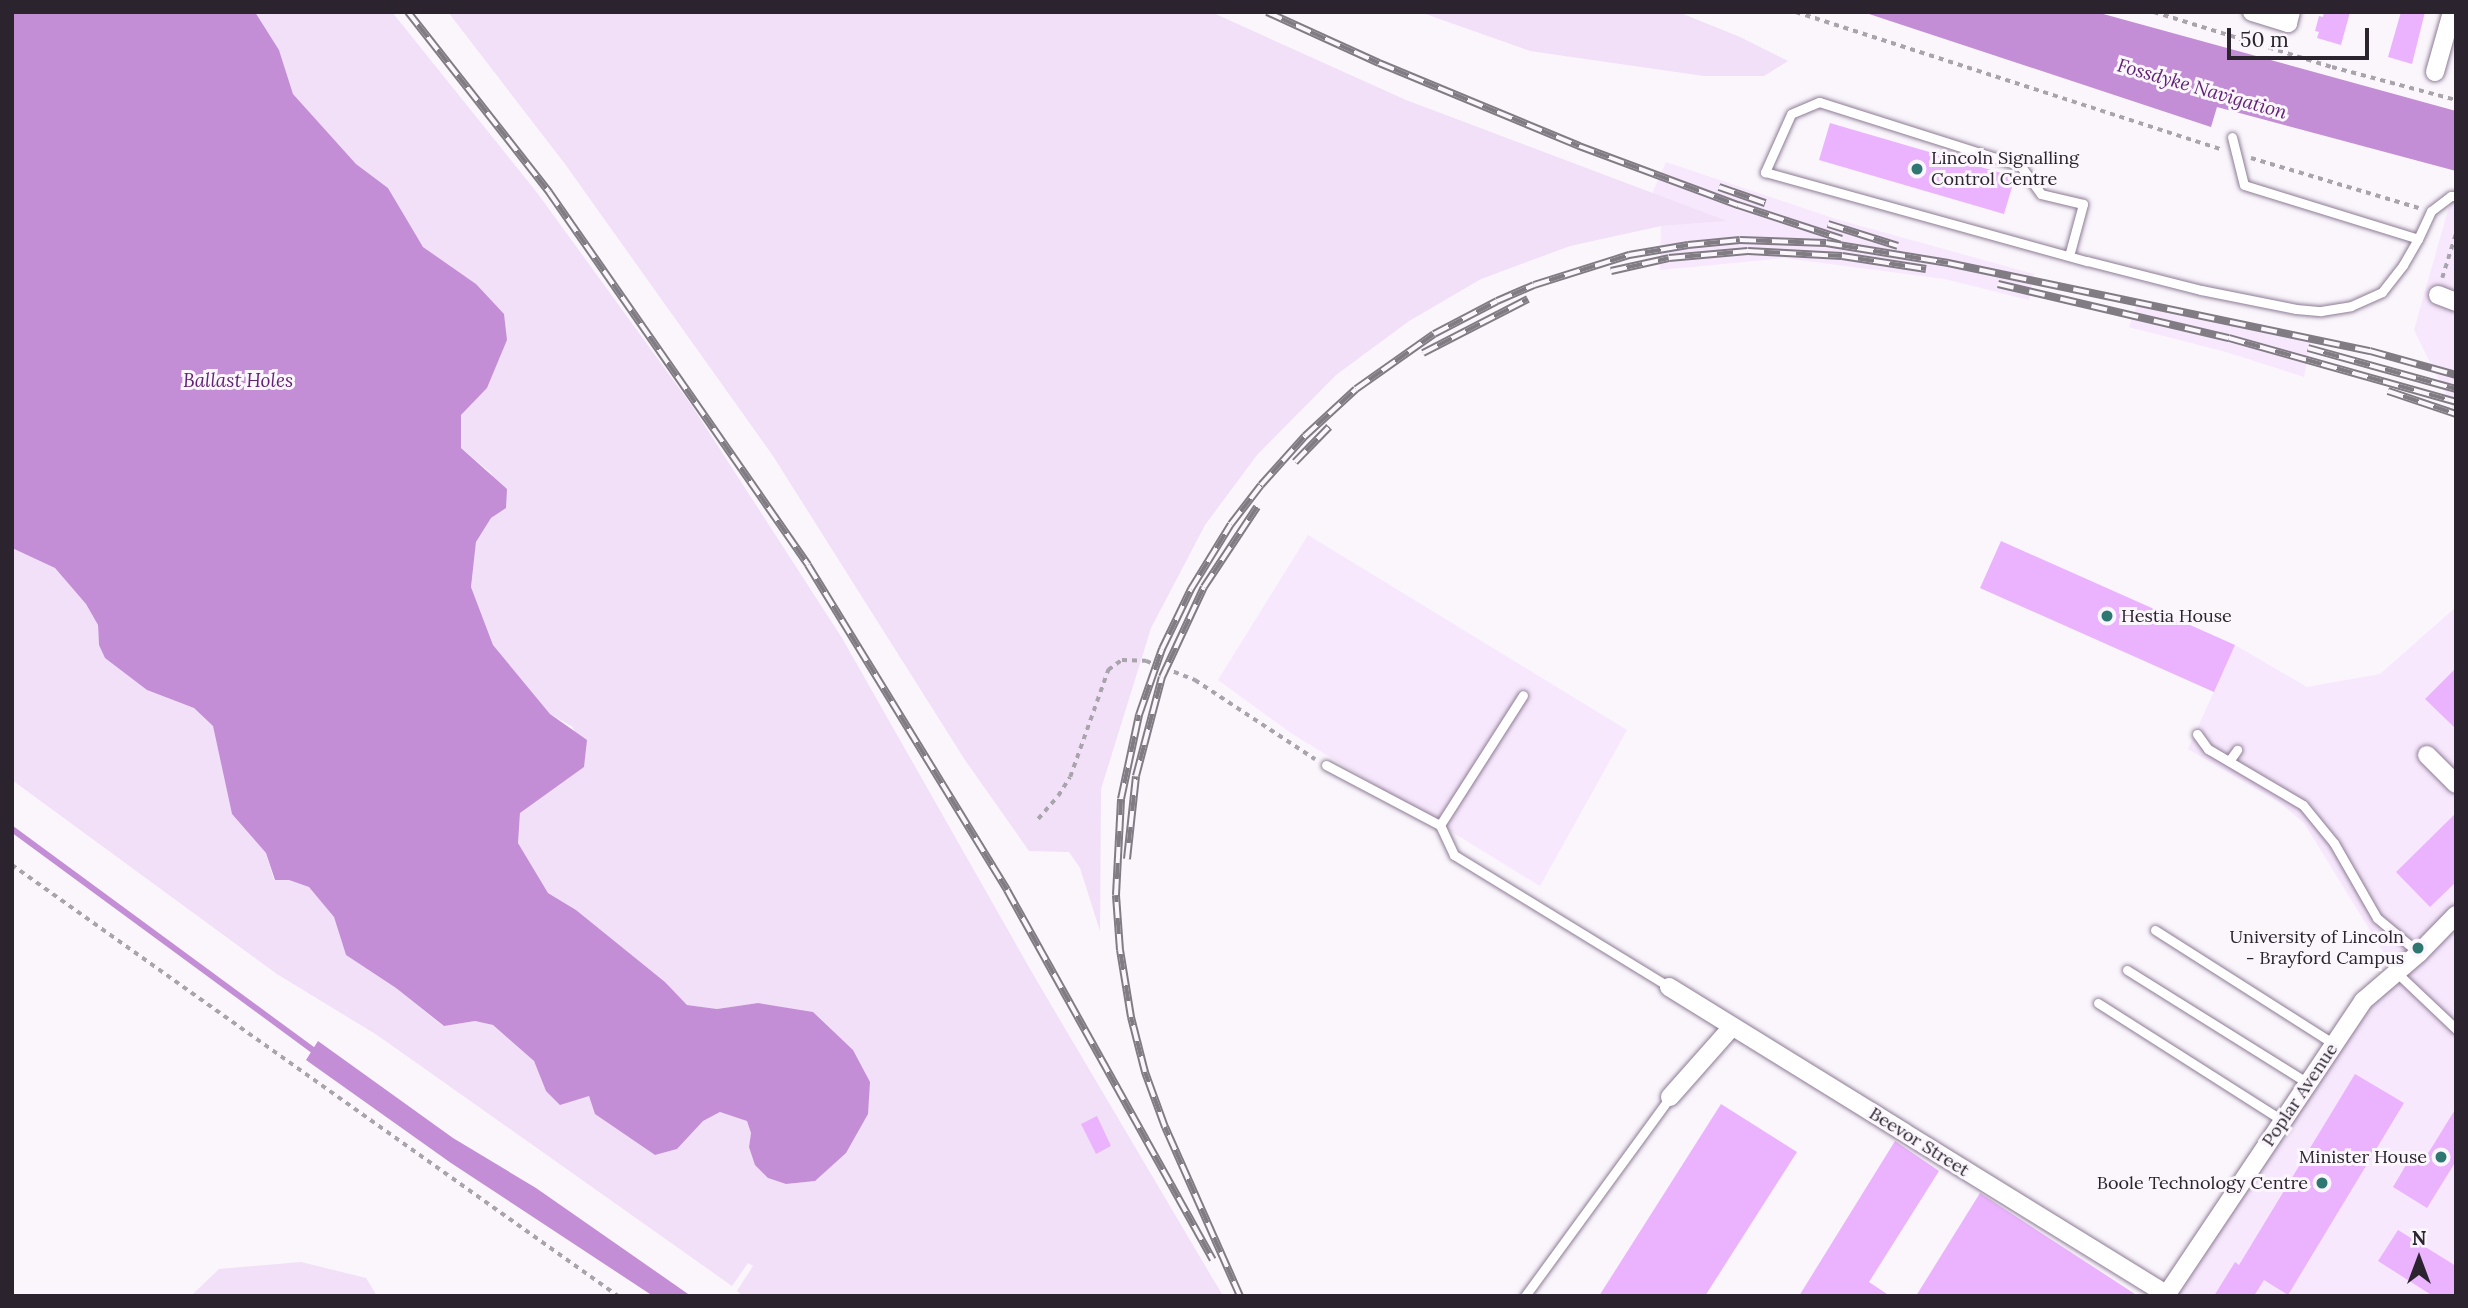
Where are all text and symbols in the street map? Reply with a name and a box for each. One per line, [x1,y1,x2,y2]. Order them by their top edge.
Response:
scale bar [2230,14,2372,58]
text: 50 m [2240,26,2289,53]
water label: Fossdyke Navigation [2114,54,2290,124]
place label: Lincoln Signalling Control Centre [1931,148,2079,190]
marker: Lincoln Signalling Control Centre [1909,161,1925,177]
water label: Ballast Holes [183,370,293,392]
place label: Hestia House [2121,605,2232,627]
marker: Hestia House [2099,608,2115,624]
place label: University of Lincoln - Brayford Campus [2230,927,2404,970]
marker: University of Lincoln - Brayford Campus [2410,940,2426,956]
street label: Poplar Avenue [2258,1039,2342,1151]
street label: Beevor Street [1865,1103,1973,1181]
place label: Minister House [2299,1146,2427,1168]
marker: Minister House [2433,1149,2449,1165]
place label: Boole Technology Centre [2097,1172,2308,1194]
marker: Boole Technology Centre [2314,1175,2330,1191]
north arrow [2384,1224,2454,1294]
text: N [2412,1226,2426,1250]

